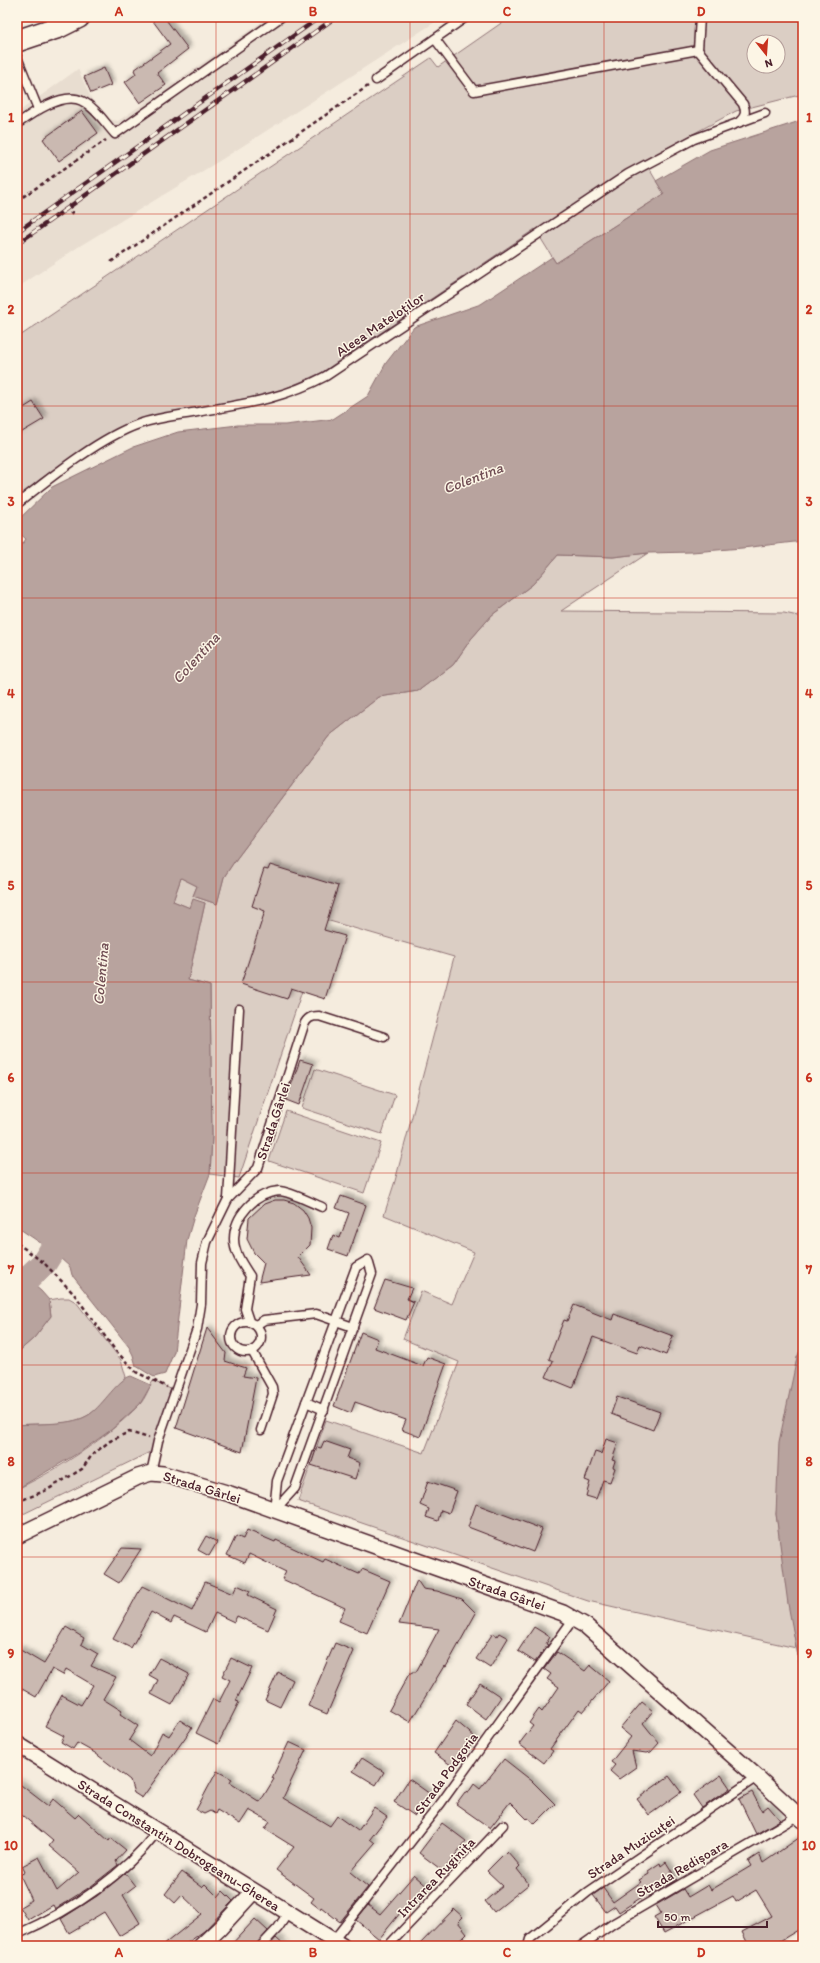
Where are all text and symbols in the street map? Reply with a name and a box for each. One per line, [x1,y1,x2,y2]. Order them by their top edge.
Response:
text: A [114,4,124,19]
text: B [309,4,318,19]
text: C [503,4,512,19]
text: D [697,4,706,19]
north arrow [746,34,786,74]
text: N [763,56,774,70]
text: 1 [8,110,14,125]
text: 1 [806,110,812,125]
street label: Aleea Mateloților [333,288,428,360]
text: 2 [8,302,15,317]
text: 2 [806,302,813,317]
water label: Colentina [441,458,506,498]
text: 3 [7,494,15,509]
text: 3 [805,494,813,509]
water label: Colentina [168,629,224,687]
text: 4 [7,686,15,701]
text: 4 [805,686,813,701]
text: 5 [8,878,15,893]
text: 5 [806,878,813,893]
water label: Colentina [89,942,113,1006]
text: 6 [8,1070,15,1085]
text: 6 [806,1070,813,1085]
street label: Strada Gârlei [253,1080,294,1162]
text: 7 [7,1262,15,1277]
text: 7 [805,1262,813,1277]
text: 8 [7,1454,15,1469]
text: 8 [805,1454,813,1469]
street label: Strada Gârlei [161,1468,243,1507]
street label: Strada Gârlei [466,1572,548,1615]
text: 9 [8,1646,15,1661]
text: 9 [806,1646,813,1661]
street label: Strada Podgoria [411,1729,482,1817]
street label: Strada Constantin Dobrogeanu-Gherea [74,1776,284,1915]
street label: Strada Muzicuței [584,1812,678,1883]
street label: Intrarea Ruginița [394,1833,479,1921]
street label: Strada Redișoara [633,1835,732,1902]
text: 10 [4,1838,18,1853]
text: 10 [802,1838,816,1853]
scale bar [658,1903,767,1929]
text: 50 m [664,1910,690,1924]
text: A [114,1945,124,1960]
text: B [309,1945,318,1960]
text: C [503,1945,512,1960]
text: D [697,1945,706,1960]

